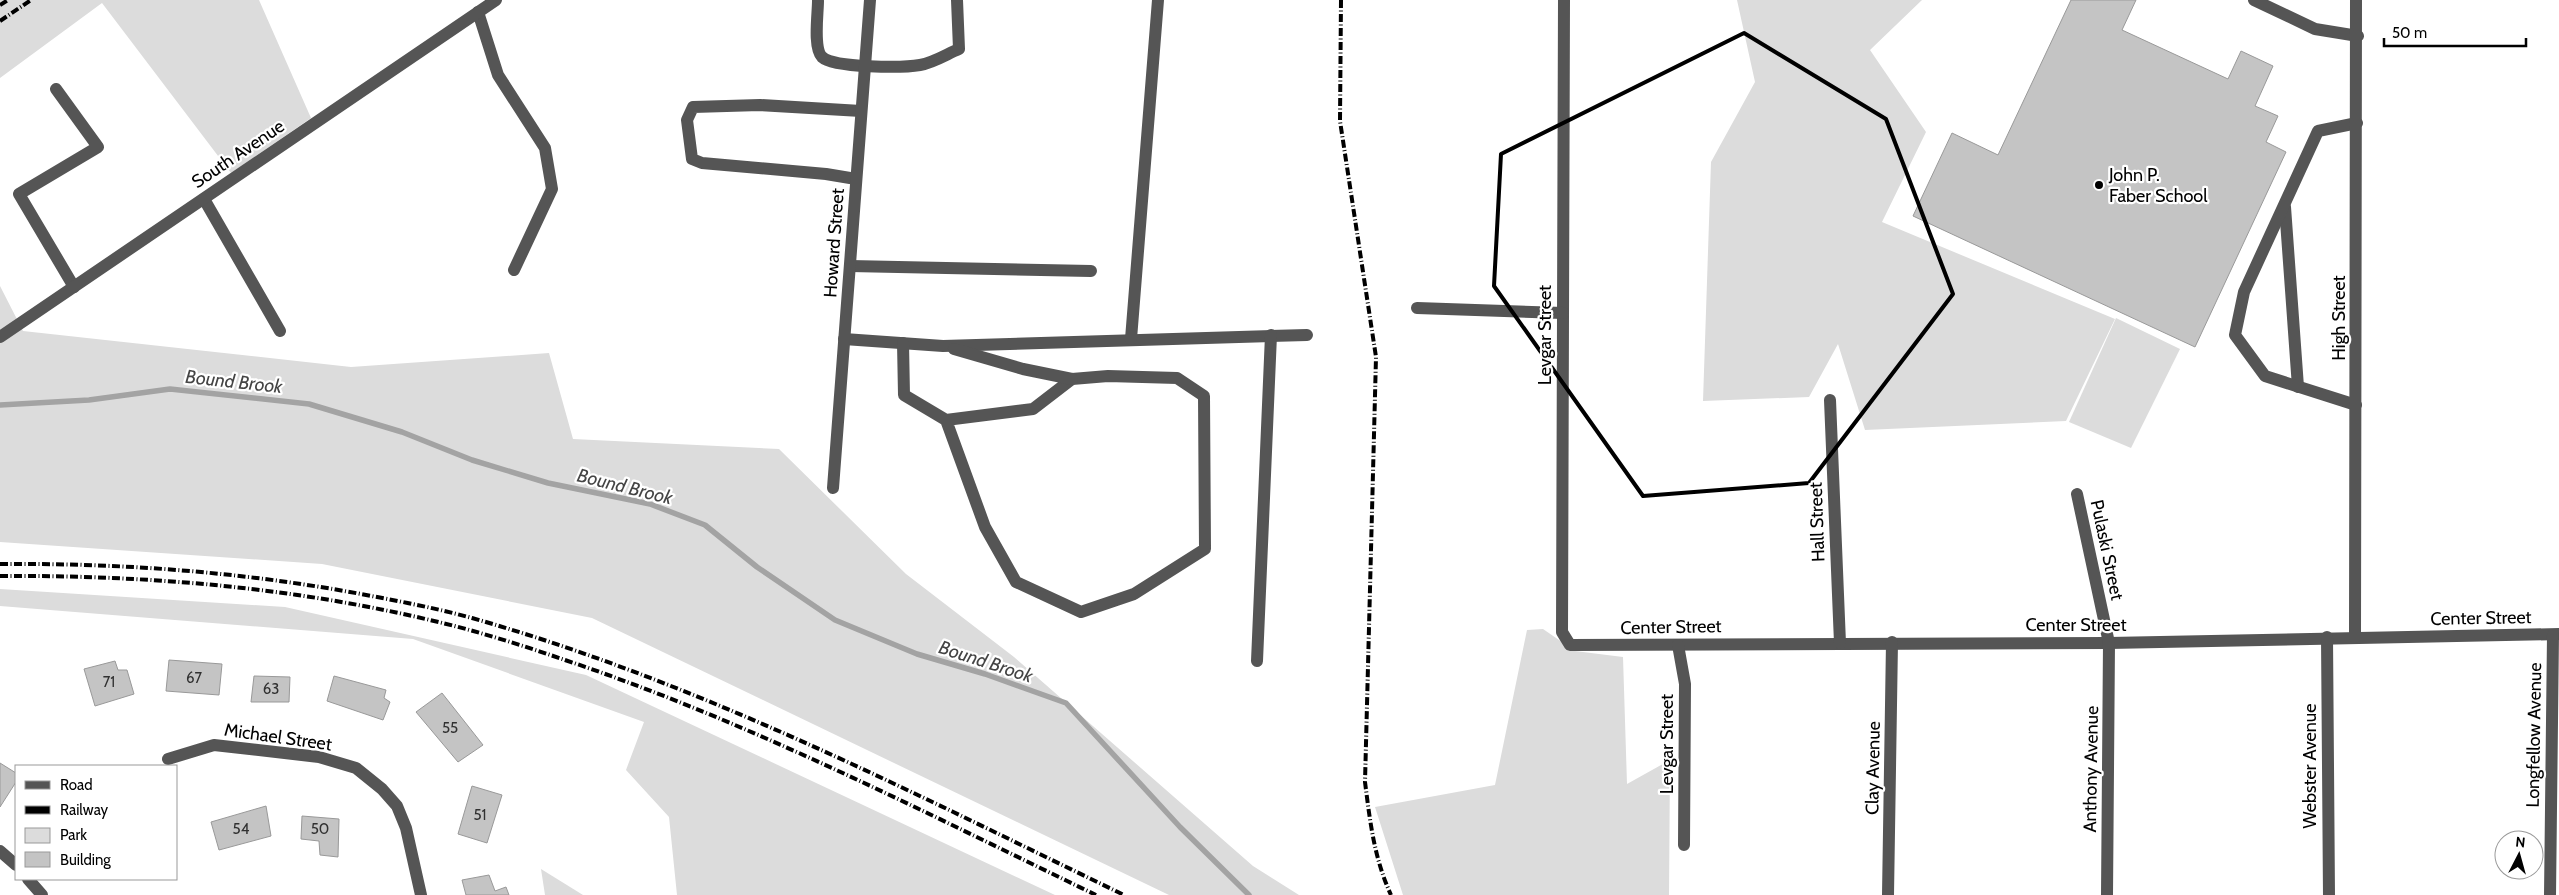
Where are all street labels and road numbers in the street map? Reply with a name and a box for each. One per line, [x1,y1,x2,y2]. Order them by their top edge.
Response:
street label: South Avenue [188,115,288,193]
street label: Howard Street [819,188,849,298]
street label: High Street [2328,275,2350,361]
street label: Levgar Street [1534,285,1556,385]
street label: Hall Street [1805,482,1829,562]
street label: Pulaski Street [2086,498,2128,602]
street label: Center Street [2430,606,2532,630]
street label: Center Street [2025,614,2127,636]
street label: Center Street [1620,615,1722,639]
street label: Longfellow Avenue [2522,662,2546,808]
street label: Levgar Street [1656,694,1678,794]
street label: Webster Avenue [2299,703,2321,829]
street label: Anthony Avenue [2079,705,2103,833]
street label: Michael Street [223,719,333,755]
street label: Clay Avenue [1861,721,1885,815]

